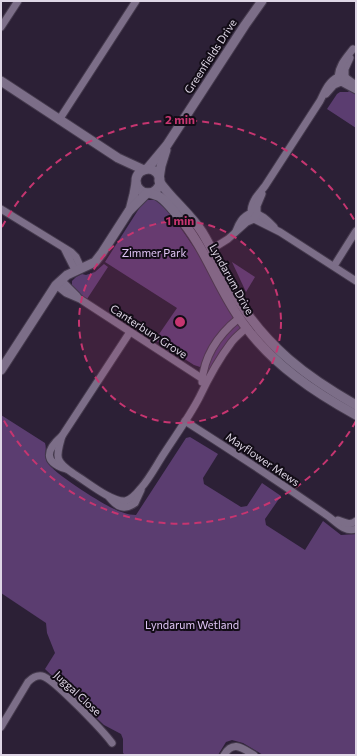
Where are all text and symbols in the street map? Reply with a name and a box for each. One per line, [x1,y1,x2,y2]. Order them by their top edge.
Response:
street label: Greenfields Drive [181,16,239,96]
text: 2 min [165,112,195,126]
text: 1 min [166,213,194,227]
street label: Lyndarum Drive [207,241,257,317]
park label: Zimmer Park [122,246,186,259]
street label: Canterbury Grove [108,301,190,361]
centre of rings [173,315,187,329]
street label: Mayflower Mews [224,430,302,488]
park label: Lyndarum Wetland [145,618,239,631]
street label: Juggal Close [51,668,104,719]

